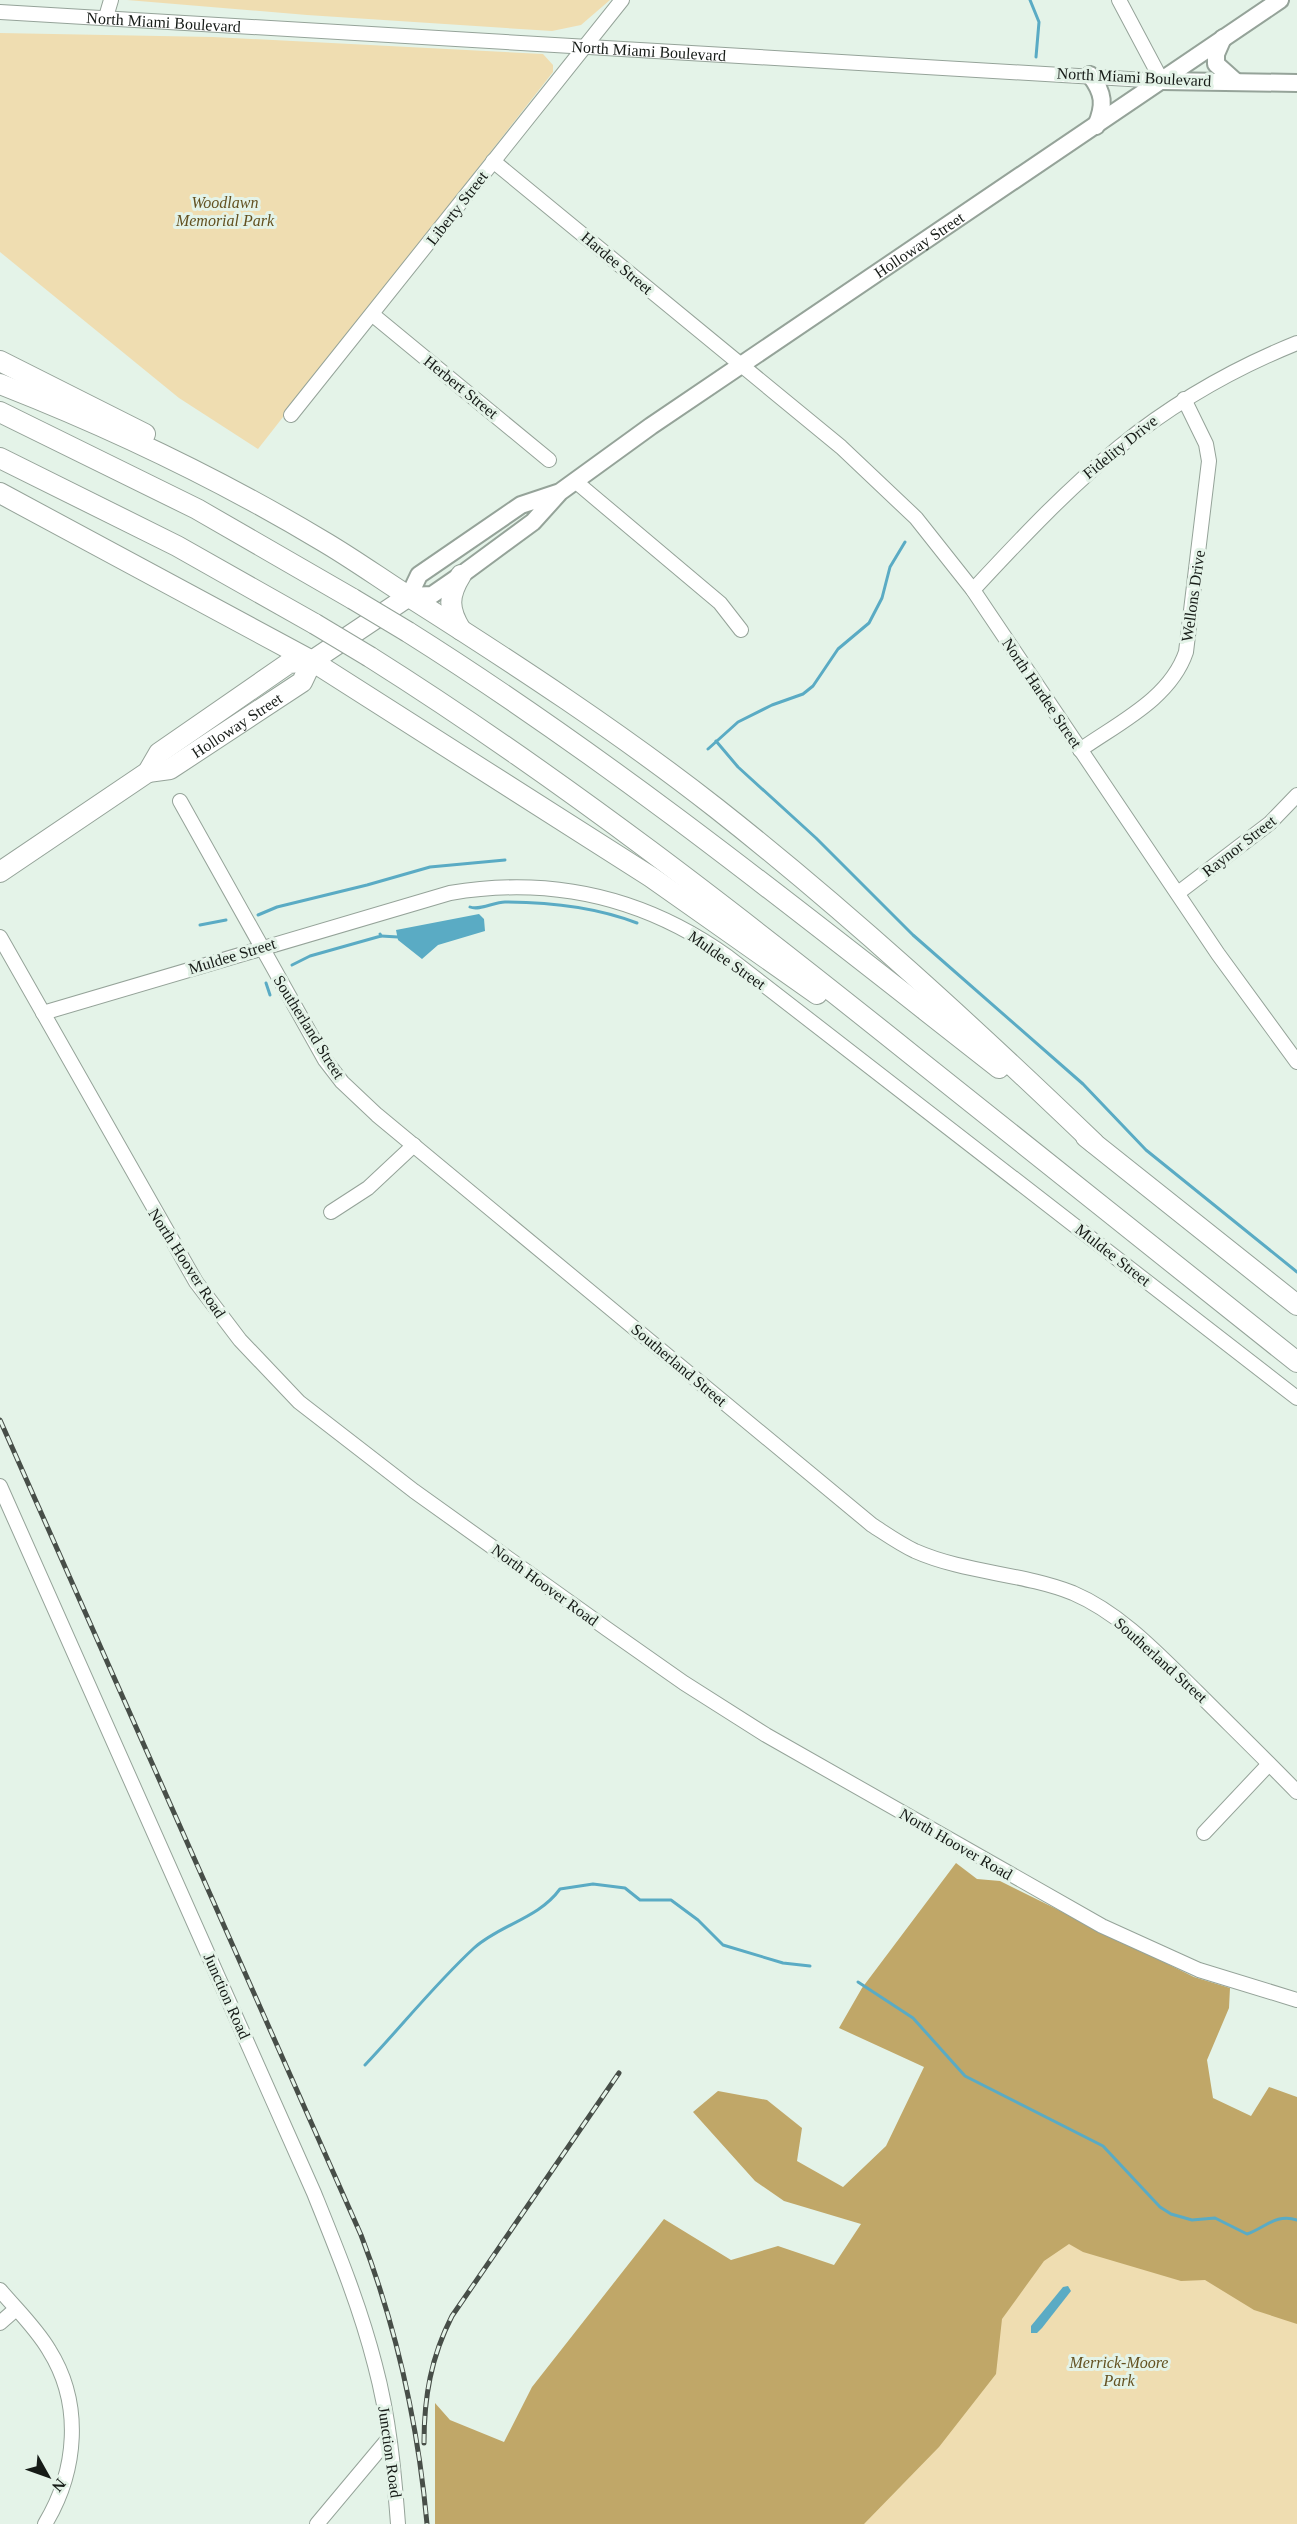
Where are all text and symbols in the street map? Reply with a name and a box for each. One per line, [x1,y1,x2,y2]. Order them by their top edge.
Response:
street label: North Miami Boulevard [86,9,241,35]
street label: North Miami Boulevard [571,37,727,64]
street label: North Miami Boulevard [1056,64,1212,90]
street label: Liberty Street [423,167,492,249]
park label: Woodlawn Memorial Park [175,194,275,229]
street label: Holloway Street [871,208,967,281]
street label: Hardee Street [578,228,656,298]
street label: Herbert Street [421,352,502,422]
street label: Fidelity Drive [1080,412,1161,483]
street label: Wellons Drive [1178,549,1208,643]
street label: North Hardee Street [999,635,1085,752]
street label: Holloway Street [188,689,285,761]
street label: Raynor Street [1199,812,1280,881]
street label: Muldee Street [685,927,769,993]
street label: Muldee Street [186,935,278,977]
street label: Southerland Street [270,972,348,1082]
street label: North Hoover Road [145,1205,229,1321]
street label: Muldee Street [1072,1221,1154,1290]
street label: Southerland Street [628,1320,730,1410]
street label: North Hoover Road [489,1541,601,1629]
street label: Southerland Street [1111,1614,1211,1706]
street label: North Hoover Road [897,1805,1015,1883]
street label: Junction Road [201,1951,253,2041]
park label: Merrick-Moore Park [1069,2354,1168,2389]
street label: Junction Road [375,2405,405,2499]
north arrow [18,2446,78,2506]
text: N [49,2475,69,2496]

